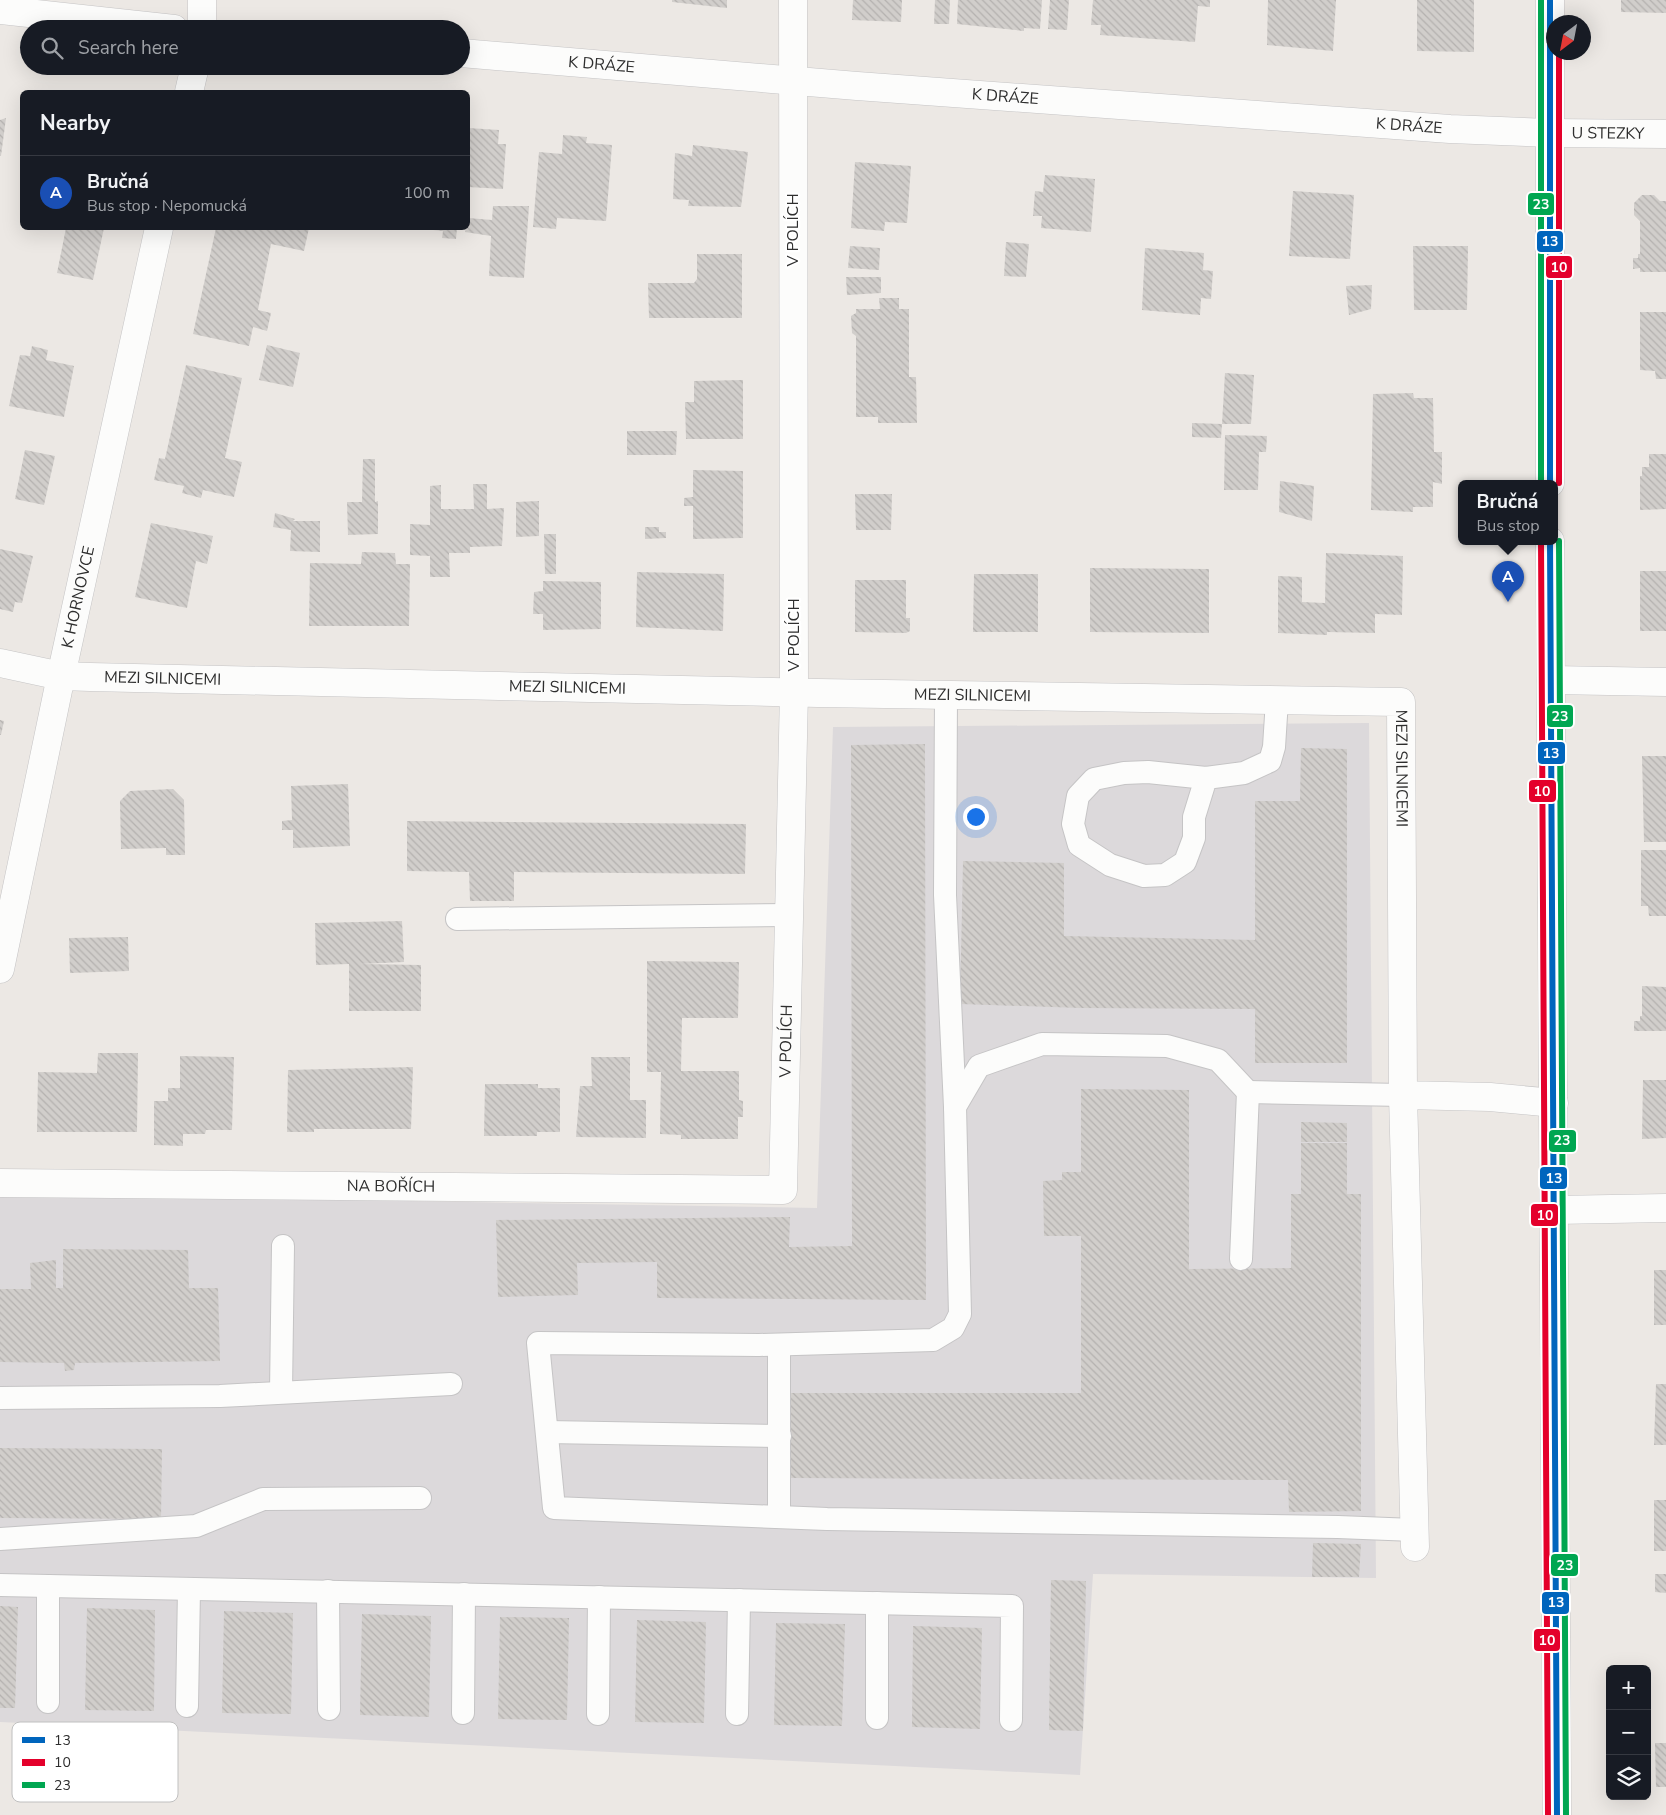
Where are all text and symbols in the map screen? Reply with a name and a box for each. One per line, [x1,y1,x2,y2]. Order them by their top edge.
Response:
north arrow [1546,15,1591,60]
search box [20,20,470,75]
icon: search [38,34,66,62]
text: Search here [78,35,179,61]
street label: K DRÁZE [567,51,636,78]
street label: K DRÁZE [971,83,1039,110]
text: Nearby [40,109,110,137]
street label: K DRÁZE [1375,113,1443,139]
street label: U STEZKY [1571,122,1645,145]
text: Bručná [87,169,149,195]
text: A [50,182,62,204]
text: 100 m [403,182,450,204]
line badge: 23 [1527,192,1555,216]
street label: V POLÍCH [782,193,804,268]
text: Bus stop · Nepomucká [87,195,247,217]
text: 23 [1533,195,1549,214]
line badge: 13 [1536,230,1564,253]
text: 13 [1542,232,1558,251]
line badge: 10 [1545,255,1573,279]
text: 10 [1551,258,1567,277]
popup [1458,480,1558,545]
text: Bručná [1477,489,1539,515]
text: Bus stop [1477,515,1539,537]
street label: K HORNOVCE [56,544,100,650]
pin: A [1492,561,1524,602]
street label: V POLÍCH [783,598,805,673]
street label: MEZI SILNICEMI [104,666,221,691]
street label: MEZI SILNICEMI [509,675,626,700]
street label: MEZI SILNICEMI [914,683,1031,707]
line badge: 23 [1546,704,1574,728]
text: 23 [1552,707,1568,726]
street label: MEZI SILNICEMI [1390,710,1413,827]
line badge: 13 [1537,741,1566,765]
text: 13 [1543,744,1559,763]
line badge: 10 [1528,779,1557,803]
text: 10 [1534,782,1550,801]
your location [963,804,989,830]
street label: V POLÍCH [774,1004,798,1079]
line badge: 23 [1548,1129,1577,1153]
text: 23 [1554,1131,1570,1150]
line badge: 13 [1539,1166,1568,1190]
text: 13 [1546,1169,1562,1188]
street label: NA BOŘÍCH [347,1175,435,1198]
line badge: 10 [1530,1203,1559,1227]
text: 10 [1537,1206,1553,1225]
line badge: 23 [1550,1553,1579,1577]
text: 23 [1557,1556,1573,1575]
line badge: 13 [1541,1591,1570,1615]
text: 13 [1548,1593,1564,1612]
line badge: 10 [1533,1628,1561,1652]
text: 10 [1539,1631,1555,1650]
map controls [1606,1665,1651,1800]
button: + [1606,1665,1651,1710]
button: − [1606,1710,1651,1755]
legend [12,1722,178,1802]
text: 13 [54,1731,71,1750]
text: 10 [54,1753,71,1772]
button: layers [1606,1755,1651,1800]
text: 23 [54,1776,71,1795]

